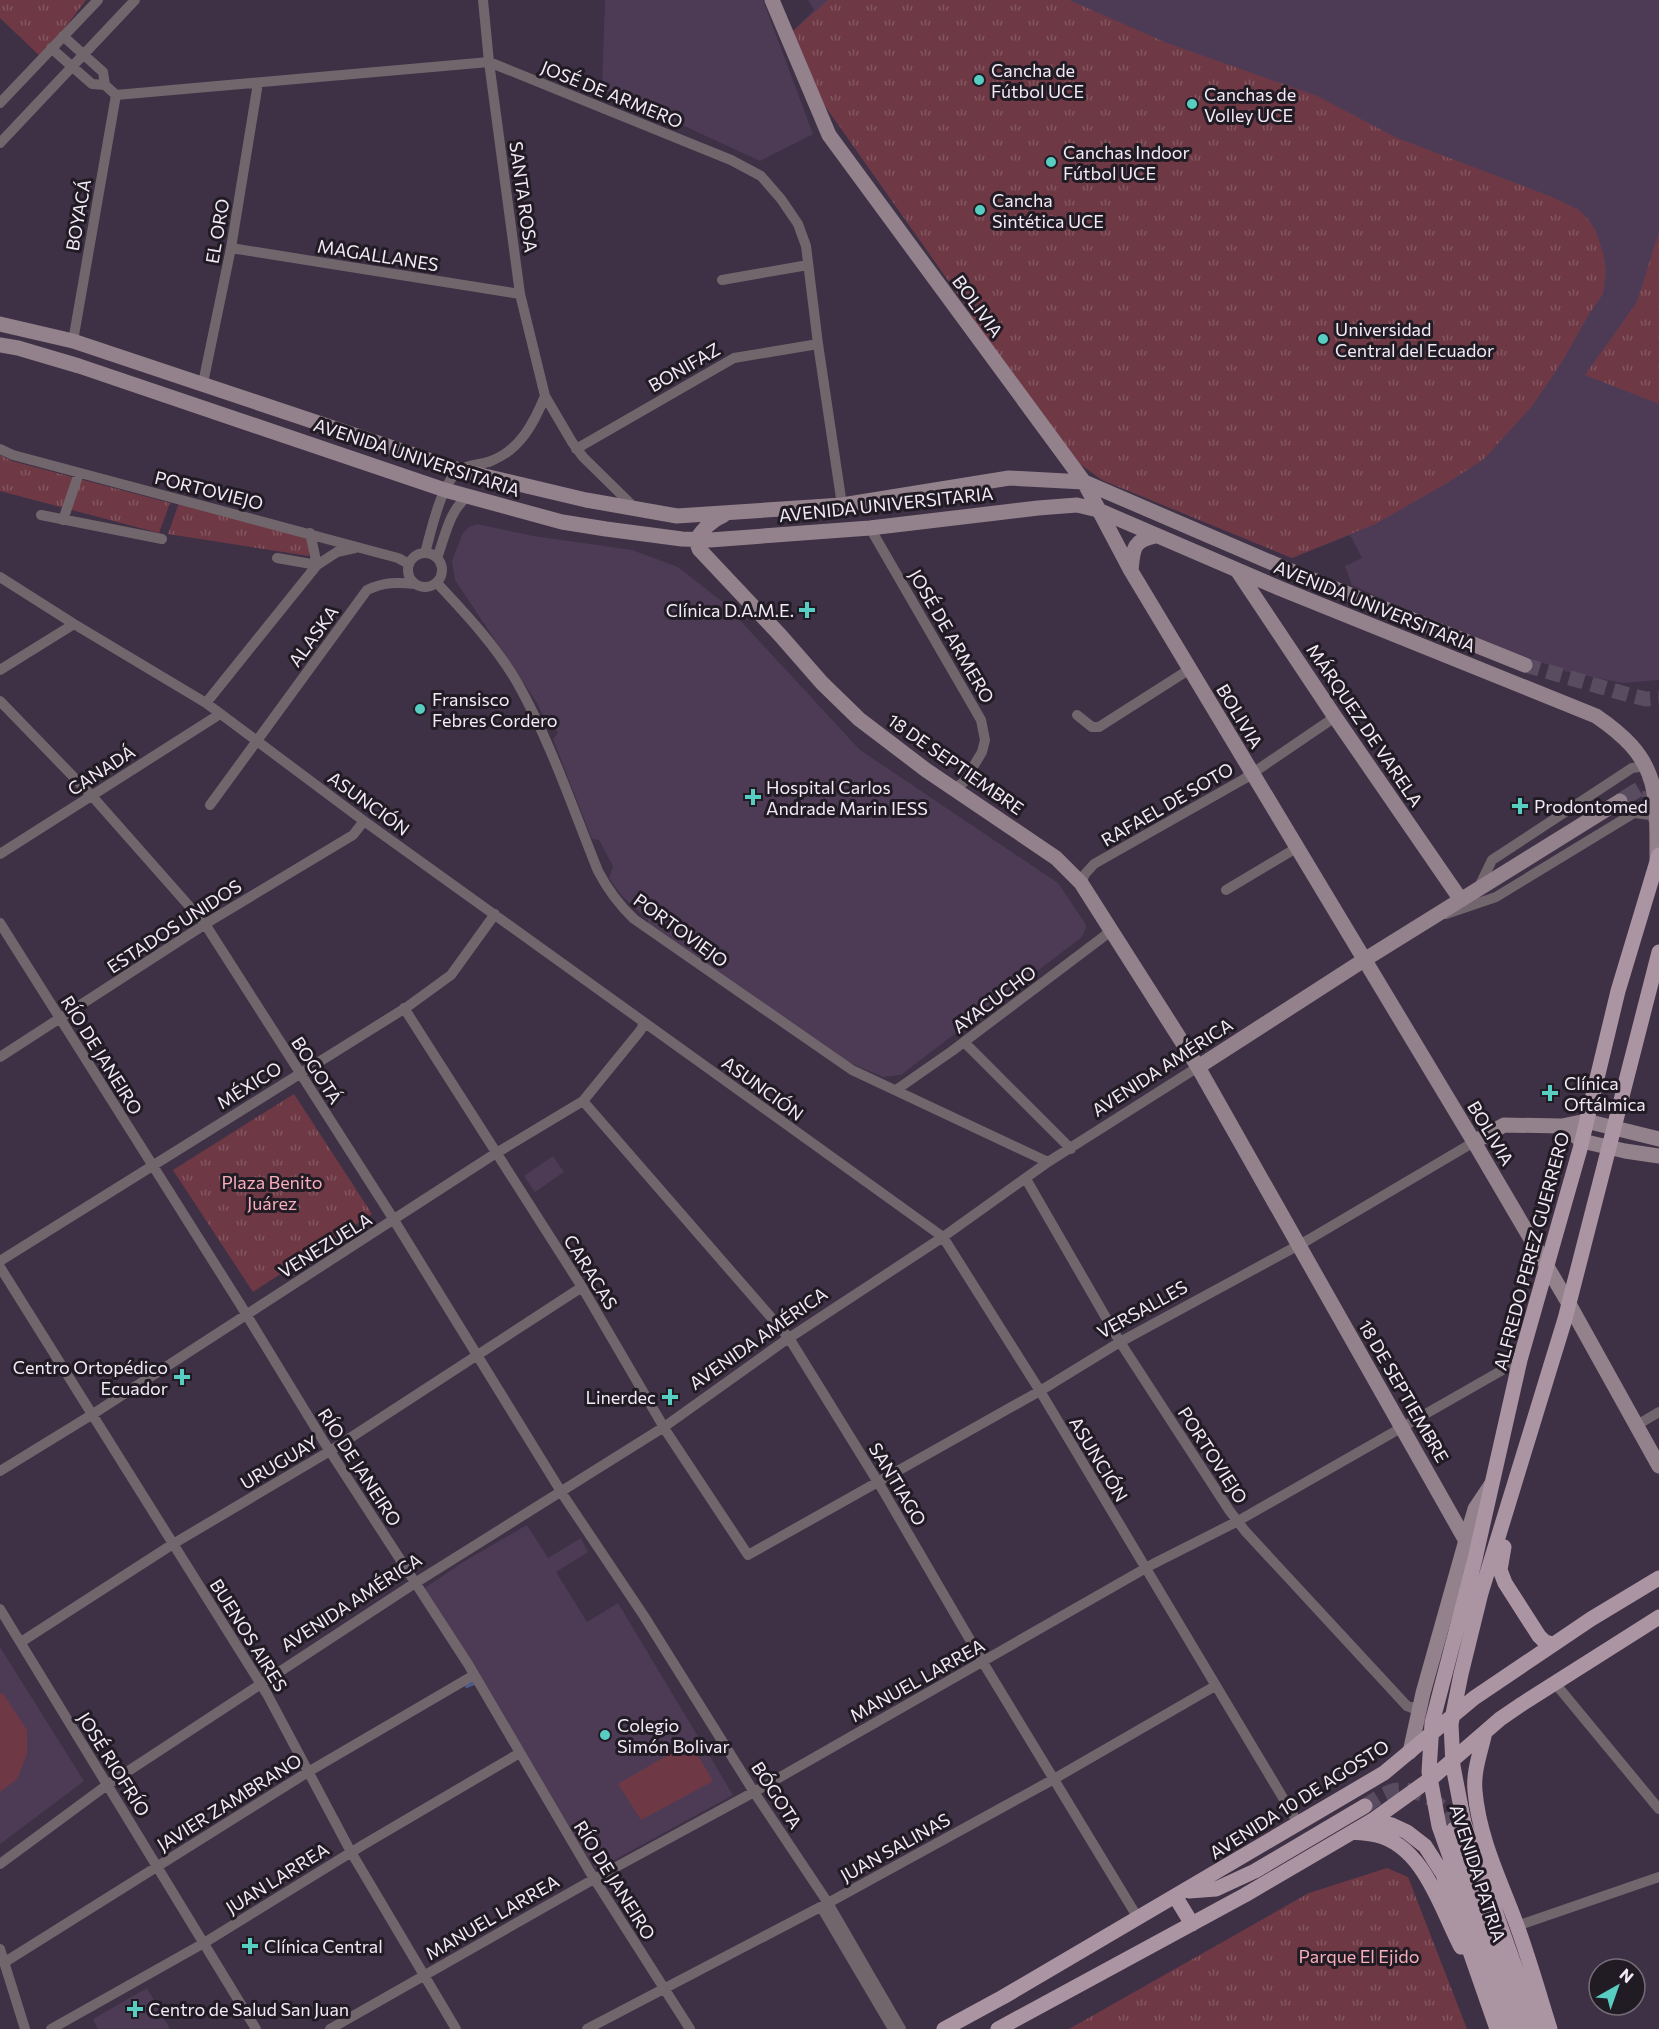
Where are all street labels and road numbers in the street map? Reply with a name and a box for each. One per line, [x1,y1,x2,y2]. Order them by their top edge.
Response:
street label: JOSÉ DE ARMERO [538,56,686,132]
street label: SANTA ROSA [505,140,543,254]
street label: BOYACÁ [61,177,95,253]
street label: EL ORO [200,197,234,265]
street label: MAGALLANES [316,235,440,275]
street label: BOLIVIA [948,271,1008,341]
street label: BONIFAZ [644,338,724,396]
street label: AVENIDA UNIVERSITARIA [311,413,523,501]
street label: PORTOVIEJO [152,466,266,514]
street label: AVENIDA UNIVERSITARIA [778,482,994,526]
street label: AVENIDA UNIVERSITARIA [1271,555,1479,657]
street label: JOSÉ DE ARMERO [905,565,999,707]
street label: ALASKA [283,601,343,671]
street label: MÁRQUEZ DE VARELA [1302,639,1428,811]
street label: BOLIVIA [1212,680,1268,752]
street label: 18 DE SEPTIEMBRE [884,709,1028,819]
street label: CANADÁ [63,740,139,800]
street label: RAFAEL DE SOTO [1097,757,1237,851]
street label: ASUNCIÓN [324,766,414,840]
street label: ESTADOS UNIDOS [103,874,245,978]
street label: PORTOVIEJO [630,888,732,972]
street label: AYACUCHO [948,960,1040,1038]
street label: RÍO DE JANEIRO [57,991,147,1119]
street label: AVENIDA AMÉRICA [1087,1013,1237,1121]
street label: BOGOTÁ [287,1032,347,1108]
street label: ASUNCIÓN [718,1051,808,1125]
street label: MÉXICO [213,1057,285,1113]
street label: BOLIVIA [1463,1097,1519,1169]
street label: ALFREDO PEREZ GUERRERO [1489,1129,1573,1373]
street label: VENEZUELA [274,1208,376,1282]
street label: CARACAS [559,1231,623,1313]
street label: VERSALLES [1093,1275,1191,1343]
street label: AVENIDA AMÉRICA [685,1282,831,1394]
street label: 18 DE SEPTIEMBRE [1354,1316,1454,1466]
street label: PORTOVIEJO [1174,1402,1252,1508]
street label: RÍO DE JANEIRO [314,1404,406,1530]
street label: ASUNCIÓN [1065,1412,1133,1506]
street label: URUGUAY [236,1430,322,1494]
street label: SANTIAGO [865,1439,931,1529]
street label: AVENIDA AMÉRICA [276,1548,426,1656]
street label: BUENOS AIRES [206,1575,292,1695]
street label: MANUEL LARREA [846,1634,988,1726]
street label: JOSÉ RIOFRÍO [73,1708,155,1820]
street label: AVENIDA 10 DE AGOSTO [1205,1735,1393,1863]
street label: JAVIER ZAMBRANO [153,1749,305,1855]
street label: BÓGOTA [747,1757,807,1833]
street label: AVENIDA PATRIA [1445,1801,1511,1945]
street label: JUAN SALINAS [836,1808,954,1886]
street label: RÍO DE JANEIRO [570,1816,660,1944]
street label: JUAN LARREA [221,1838,333,1918]
street label: MANUEL LARREA [421,1870,563,1964]

